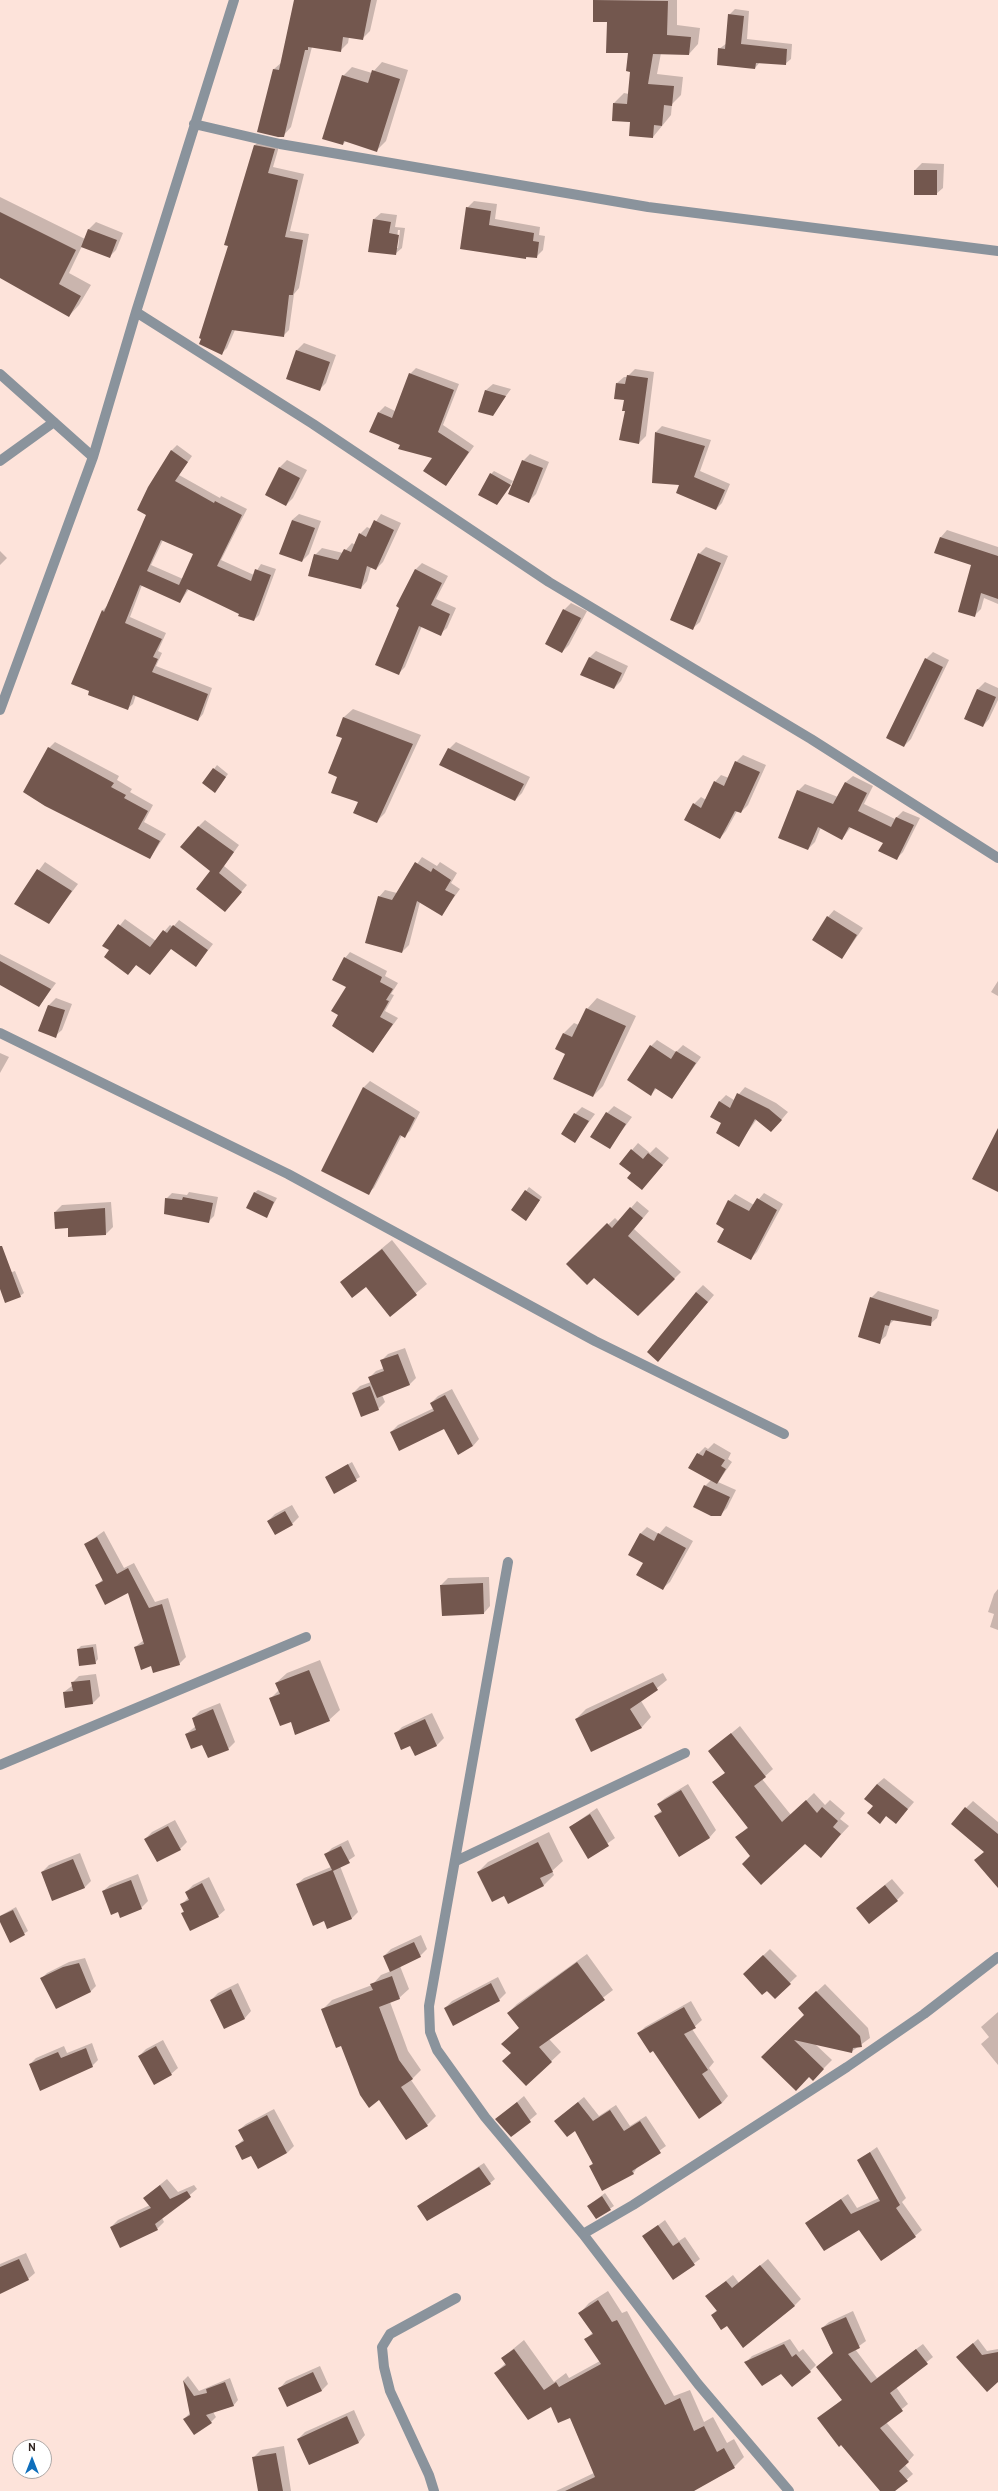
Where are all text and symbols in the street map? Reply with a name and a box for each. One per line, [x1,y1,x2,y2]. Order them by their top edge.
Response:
north arrow [12,2439,52,2479]
text: N [28,2441,36,2455]

